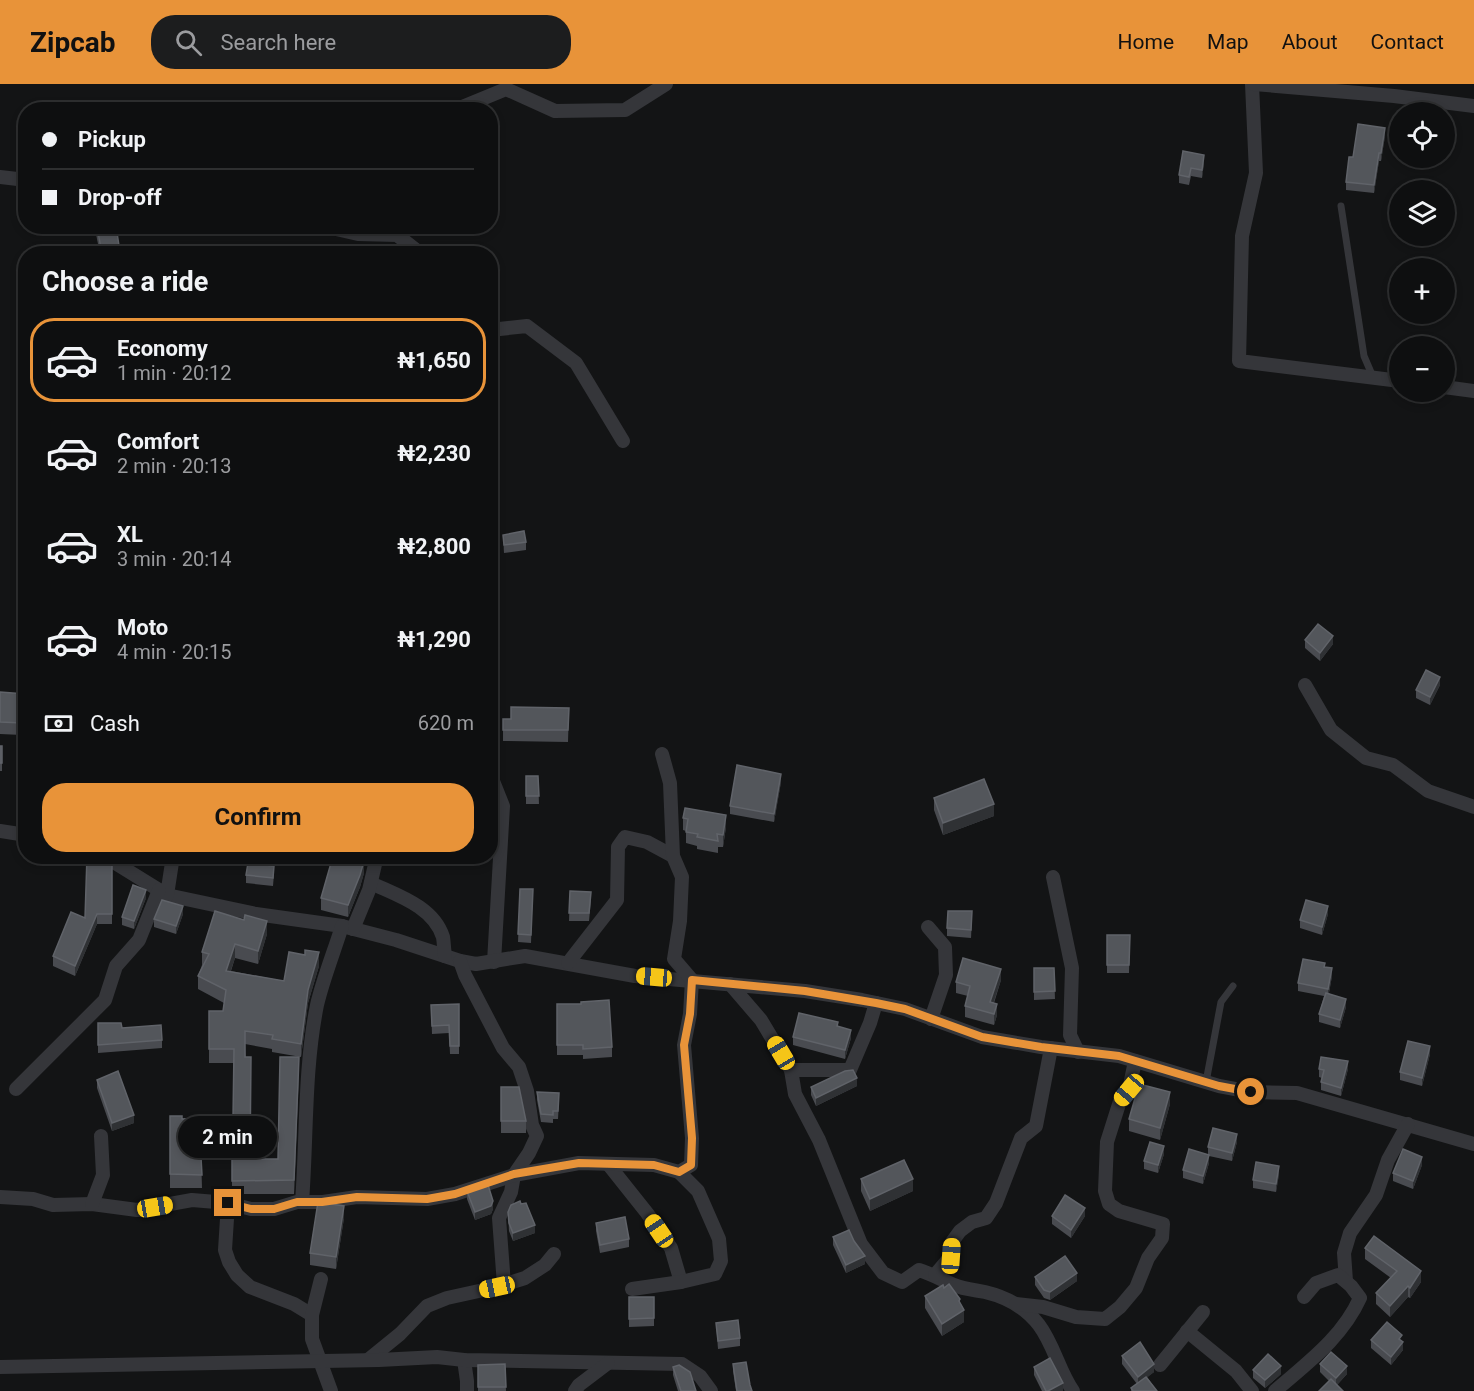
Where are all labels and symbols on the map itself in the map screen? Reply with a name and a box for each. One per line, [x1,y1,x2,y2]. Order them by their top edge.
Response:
car [635,966,673,988]
car [764,1033,798,1073]
car [1111,1070,1147,1110]
route start [1237,1078,1264,1105]
callout: 2 min [178,1116,278,1158]
route end [214,1189,241,1216]
car [136,1195,174,1219]
car [641,1211,677,1251]
car [941,1237,961,1275]
car [478,1274,516,1300]

